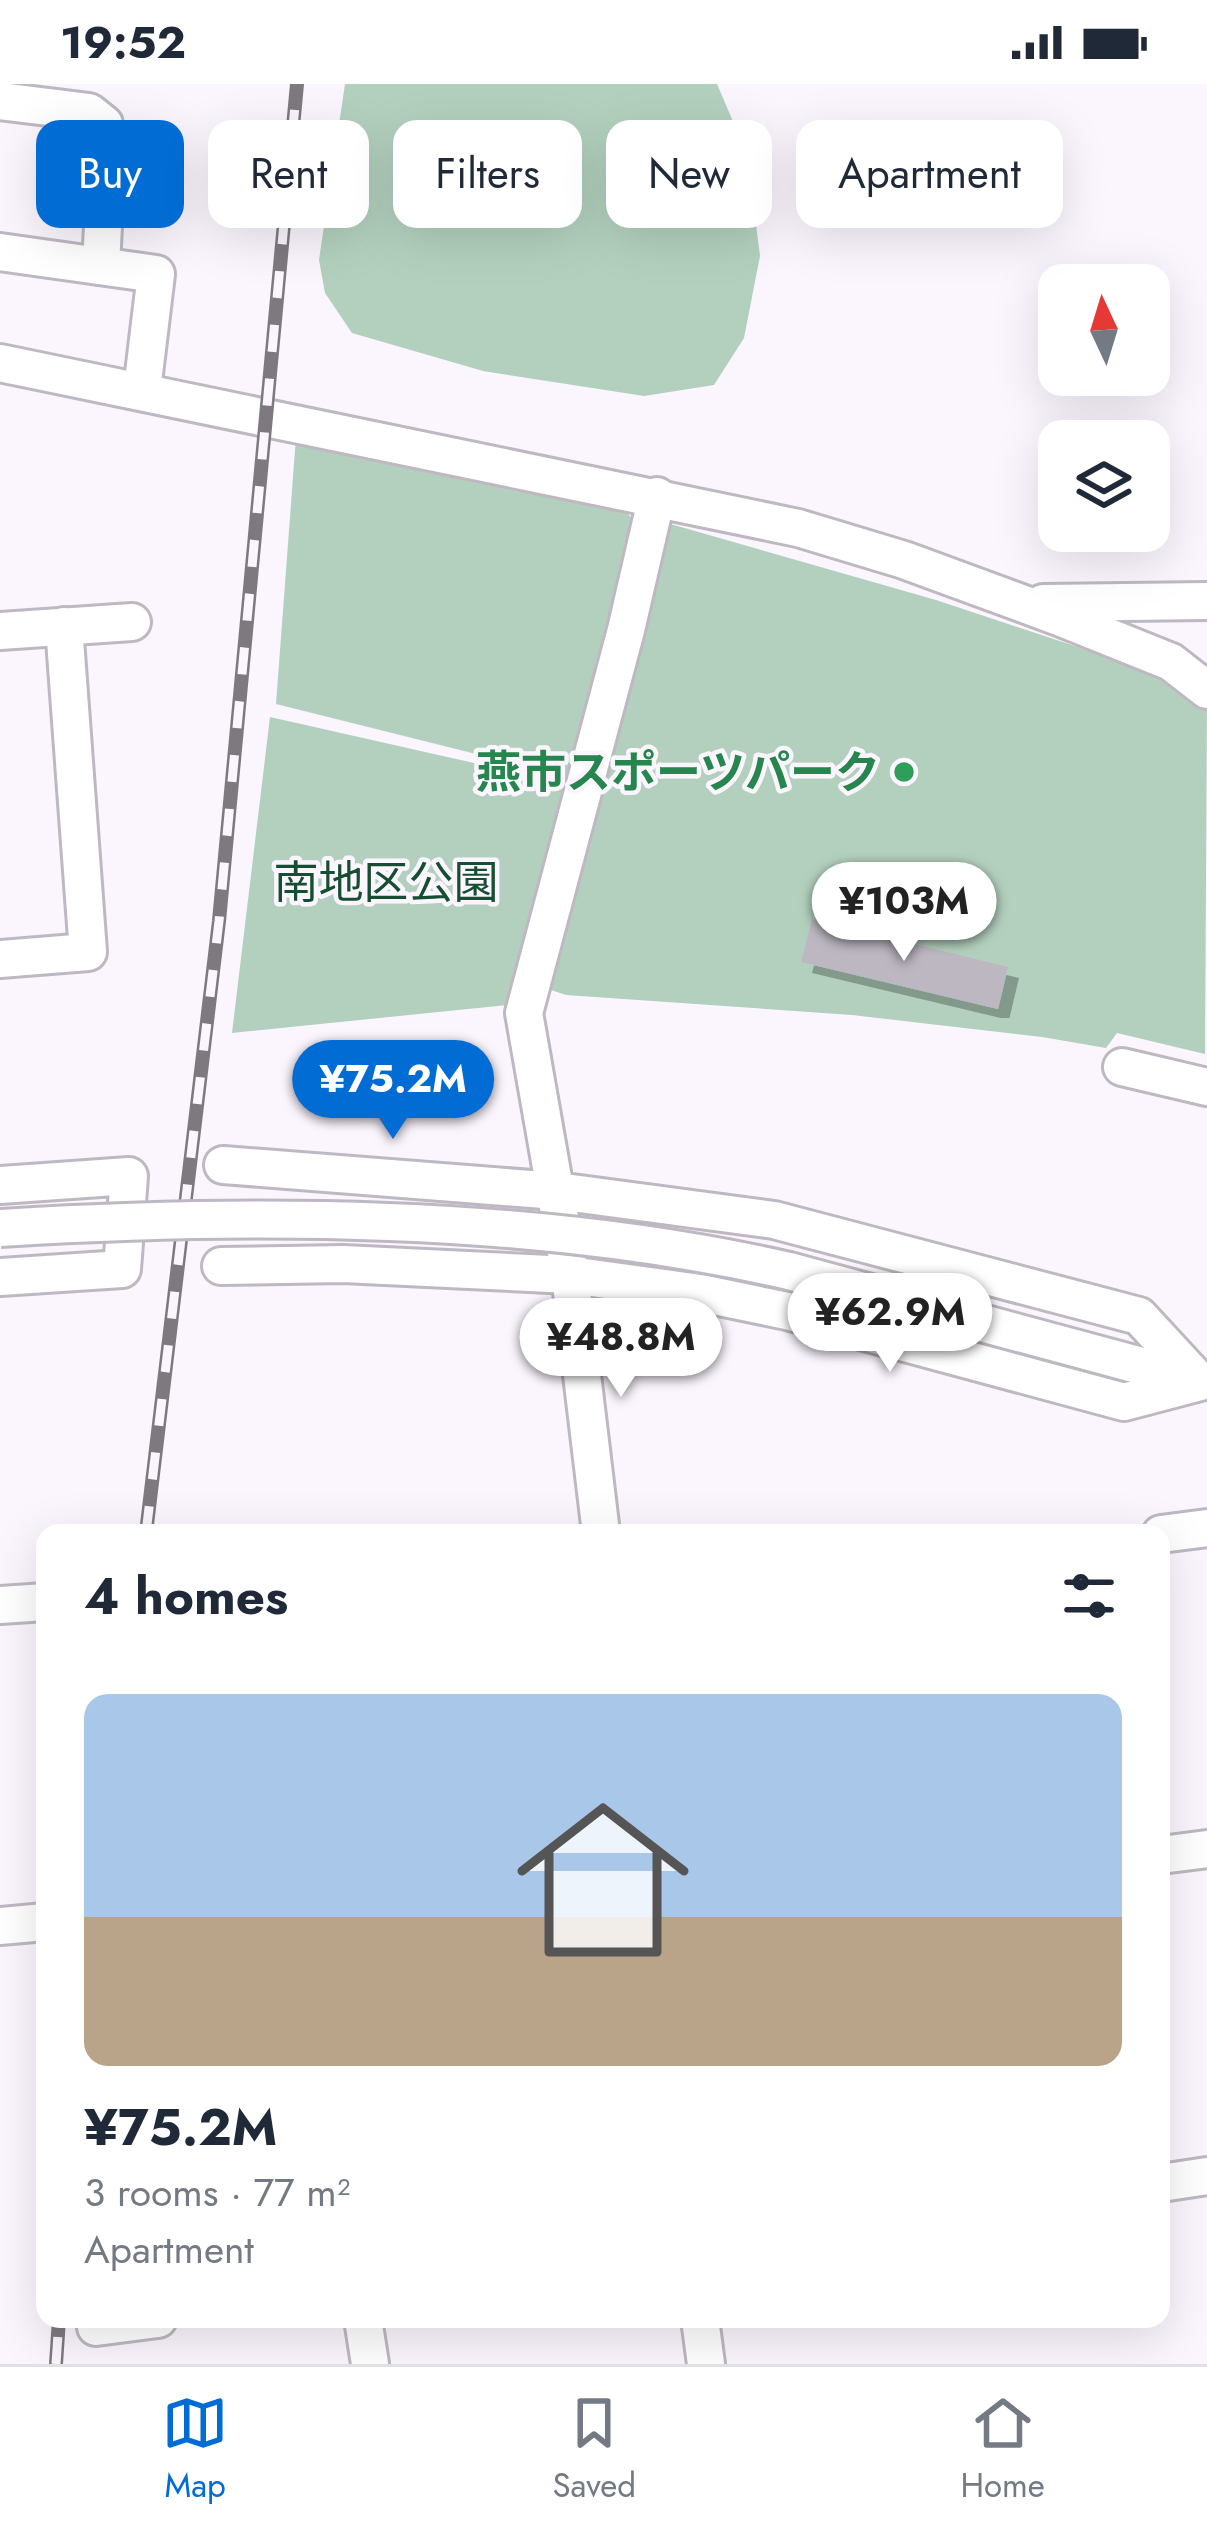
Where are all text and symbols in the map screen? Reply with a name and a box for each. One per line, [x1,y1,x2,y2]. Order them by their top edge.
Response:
text: 19:52 [60,10,186,75]
chip: Buy [36,120,184,228]
chip: Rent [208,120,369,228]
chip: Filters [393,120,582,228]
chip: New [606,120,772,228]
chip: Apartment [796,120,1063,228]
north arrow [1038,264,1170,396]
map controls [1038,264,1170,552]
button: layers [1038,420,1170,552]
place label: 燕市スポーツパーク [476,740,880,805]
marker: 燕市スポーツパーク [891,759,917,785]
park label: 南地区公園 [273,850,499,915]
pin: ¥103M [820,862,988,964]
text: ¥103M [839,872,969,929]
pin: ¥75.2M [295,1040,491,1142]
text: ¥75.2M [319,1050,467,1107]
pin: ¥62.9M [792,1273,988,1375]
text: ¥62.9M [814,1283,966,1340]
pin: ¥48.8M [523,1298,719,1400]
text: ¥48.8M [547,1308,695,1365]
text: 4 homes [84,1559,288,1633]
icon: filters [1056,1563,1122,1629]
icon: home [495,1772,711,1988]
text: ¥75.2M [84,2090,277,2164]
text: 3 rooms · 77 m² [84,2164,350,2221]
text: Apartment [84,2221,254,2278]
tab: Map [162,2390,228,2509]
tab: Saved [552,2390,636,2509]
tab: Home [960,2390,1045,2509]

